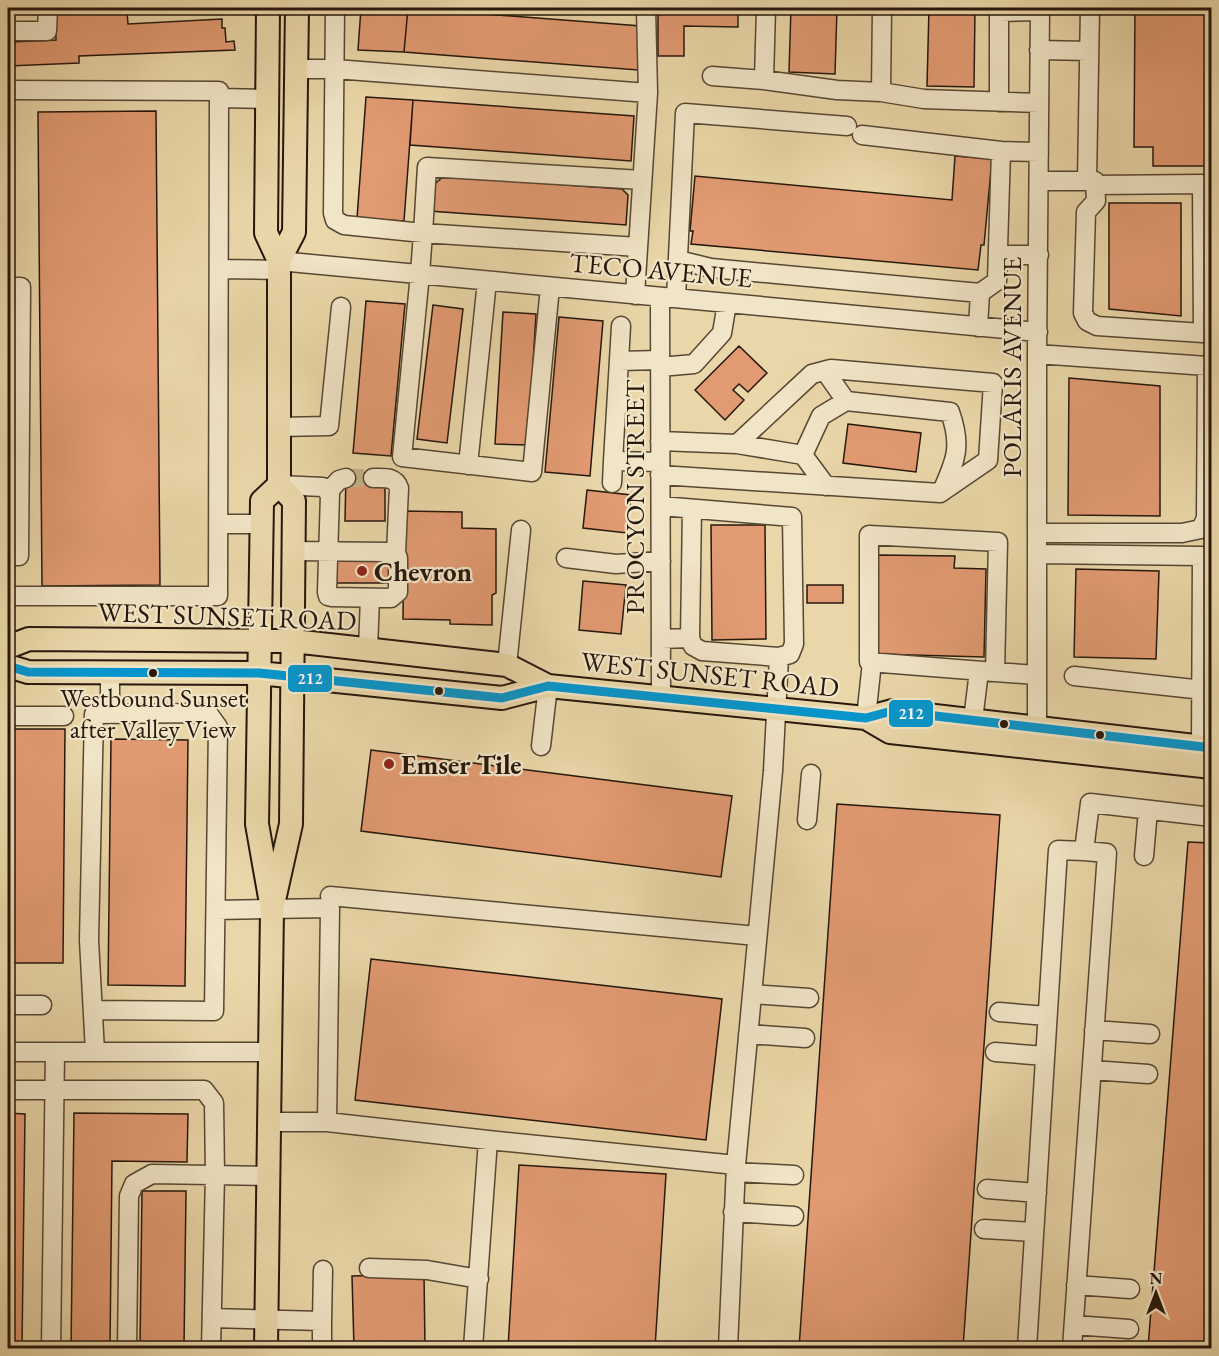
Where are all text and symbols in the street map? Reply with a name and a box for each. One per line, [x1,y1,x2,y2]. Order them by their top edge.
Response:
street label: TECO AVENUE [568,245,754,295]
street label: POLARIS AVENUE [994,256,1029,478]
street label: PROCYON STREET [617,379,652,614]
place label: Chevron [374,554,472,589]
marker: Chevron [355,564,369,578]
street label: WEST SUNSET ROAD [97,594,357,638]
street label: WEST SUNSET ROAD [579,643,841,705]
line badge: 212 [287,664,333,693]
marker: Westbound Sunset after Valley View [147,667,159,679]
text: 212 [297,668,323,689]
place label: Westbound Sunset after Valley View [60,681,246,746]
unlabelled marker [433,685,445,697]
line badge: 212 [888,699,934,728]
text: 212 [898,703,924,724]
unlabelled marker [998,718,1010,730]
unlabelled marker [1094,729,1106,741]
place label: Emser Tile [401,747,522,782]
marker: Emser Tile [382,757,396,771]
north arrow [1126,1263,1186,1323]
text: N [1150,1268,1163,1289]

